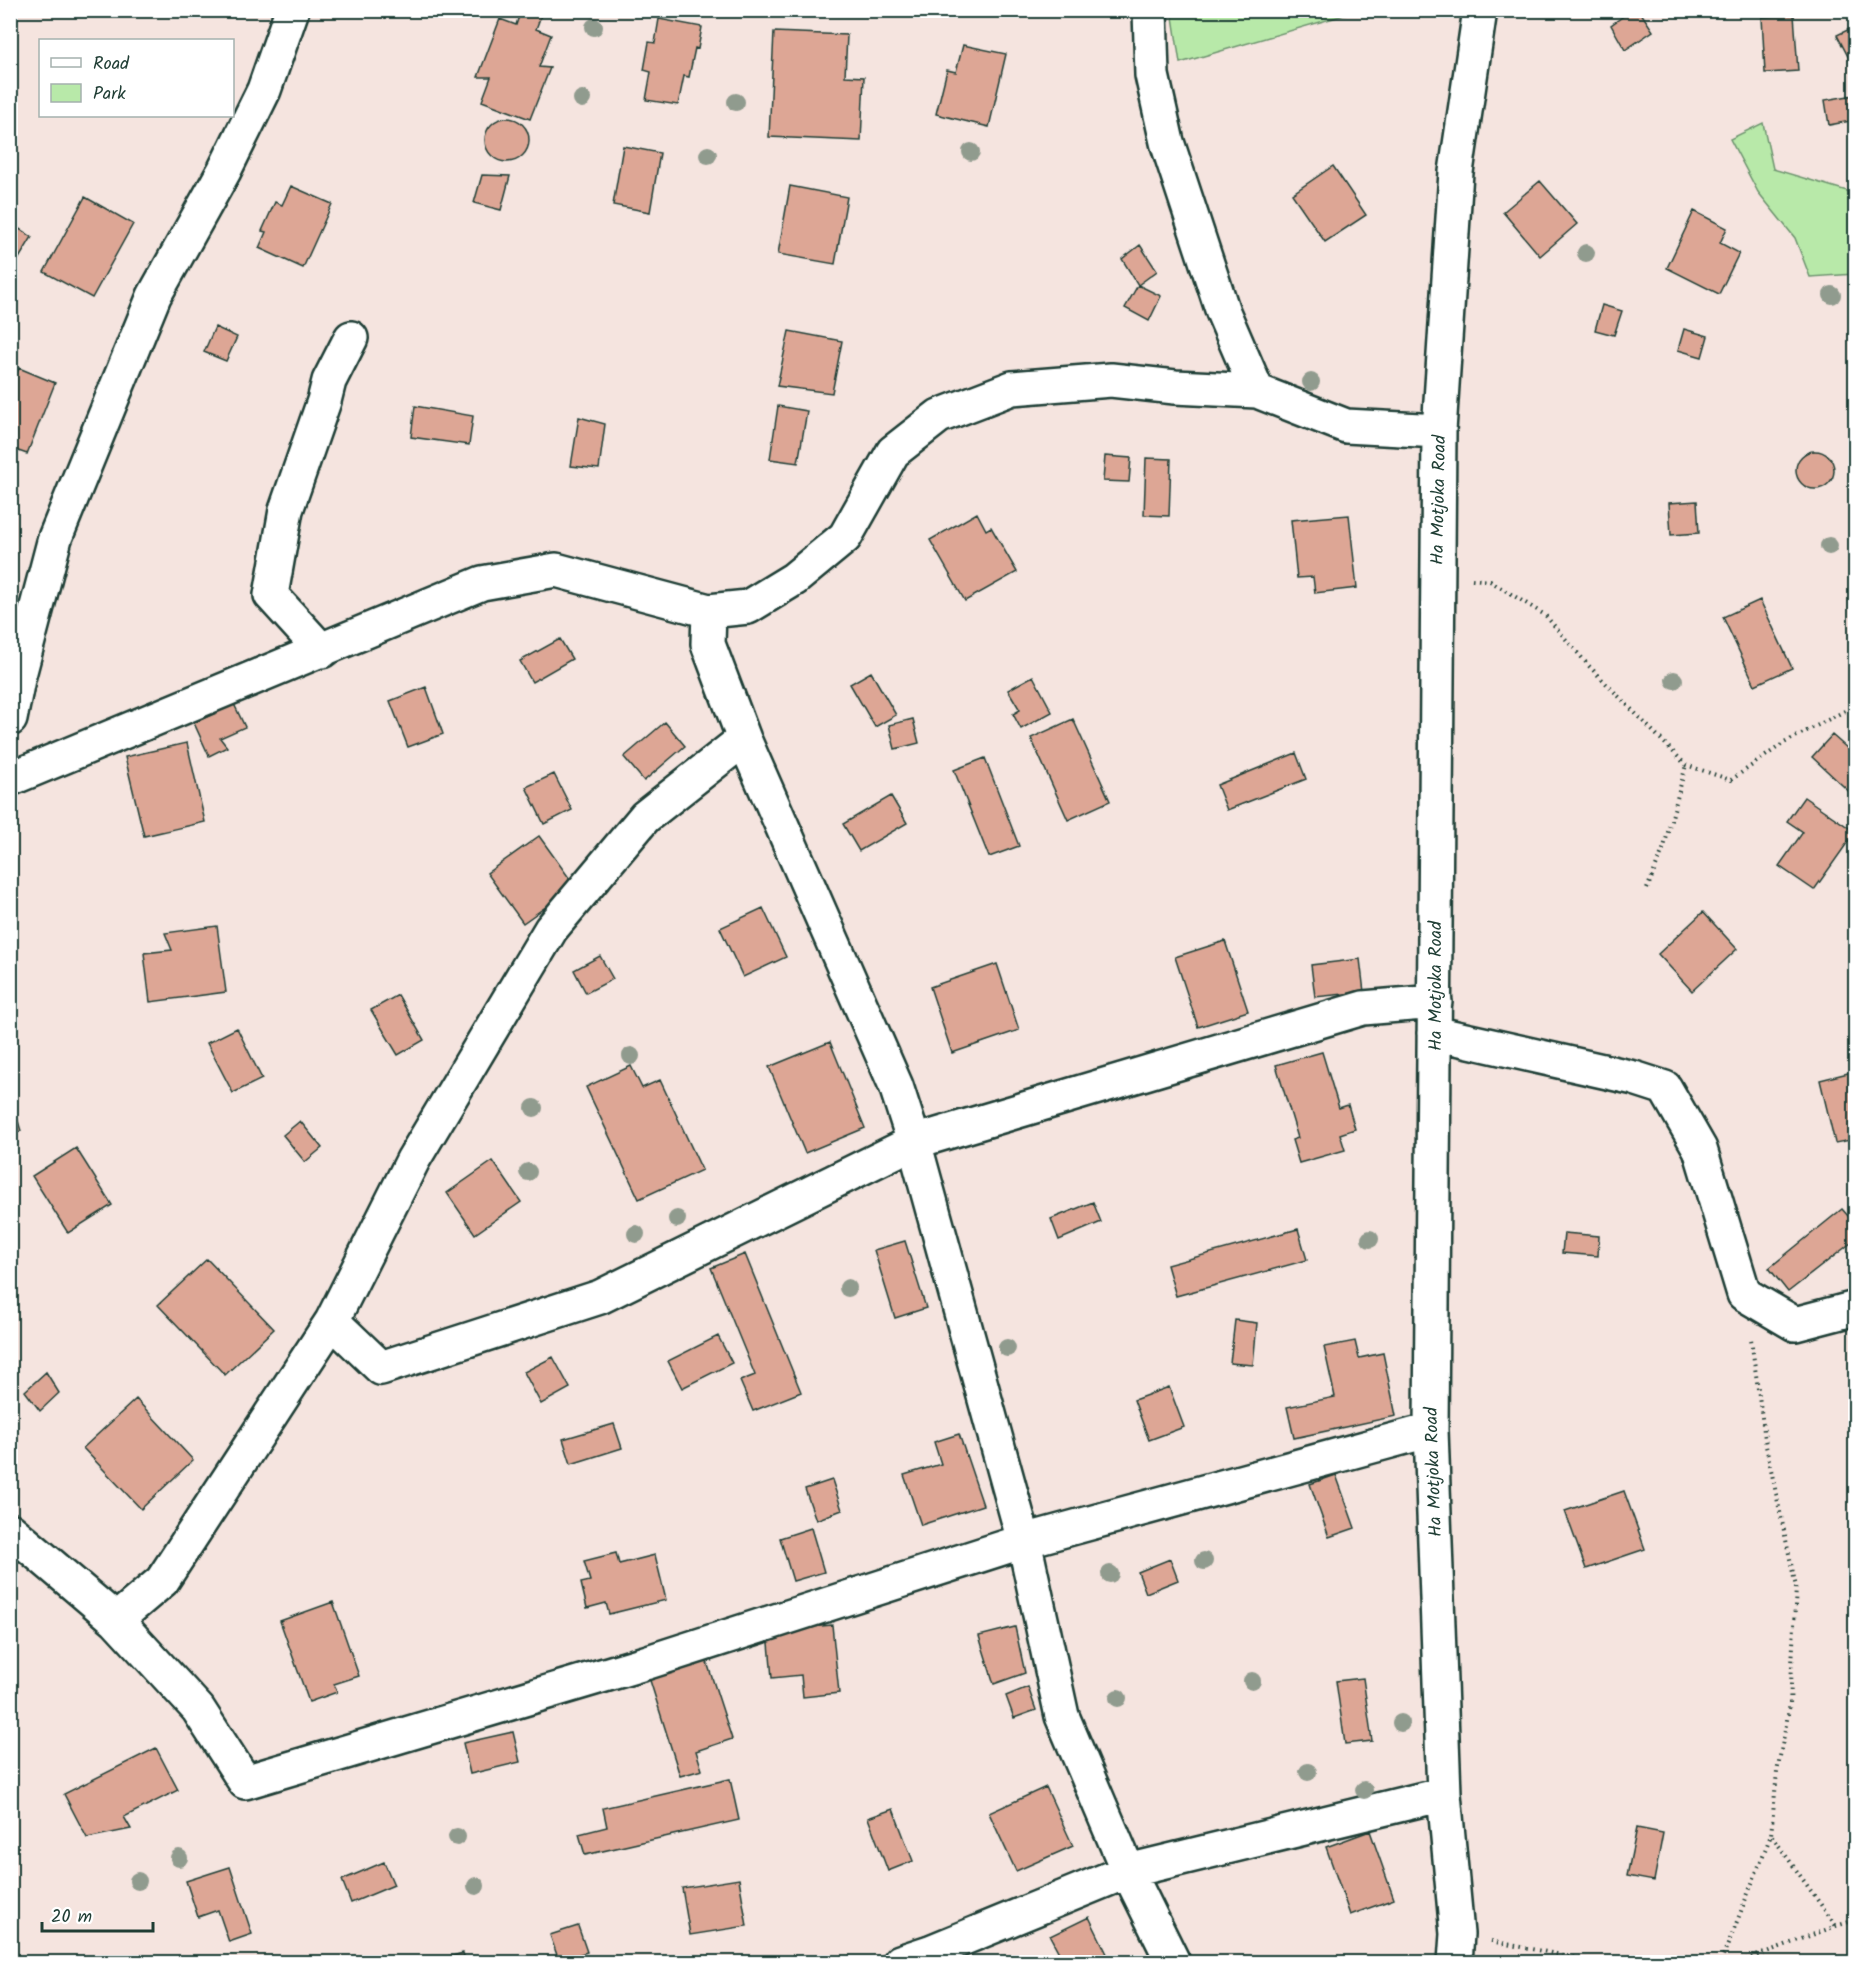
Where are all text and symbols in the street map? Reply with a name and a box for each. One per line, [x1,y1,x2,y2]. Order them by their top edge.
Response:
legend [39,39,234,117]
text: Road [93,50,130,79]
text: Park [93,80,126,109]
street label: Ha Motjoka Road [1424,434,1455,565]
street label: Ha Motjoka Road [1422,920,1451,1051]
street label: Ha Motjoka Road [1418,1405,1451,1537]
scale bar [42,1895,153,1933]
text: 20 m [51,1903,92,1932]

